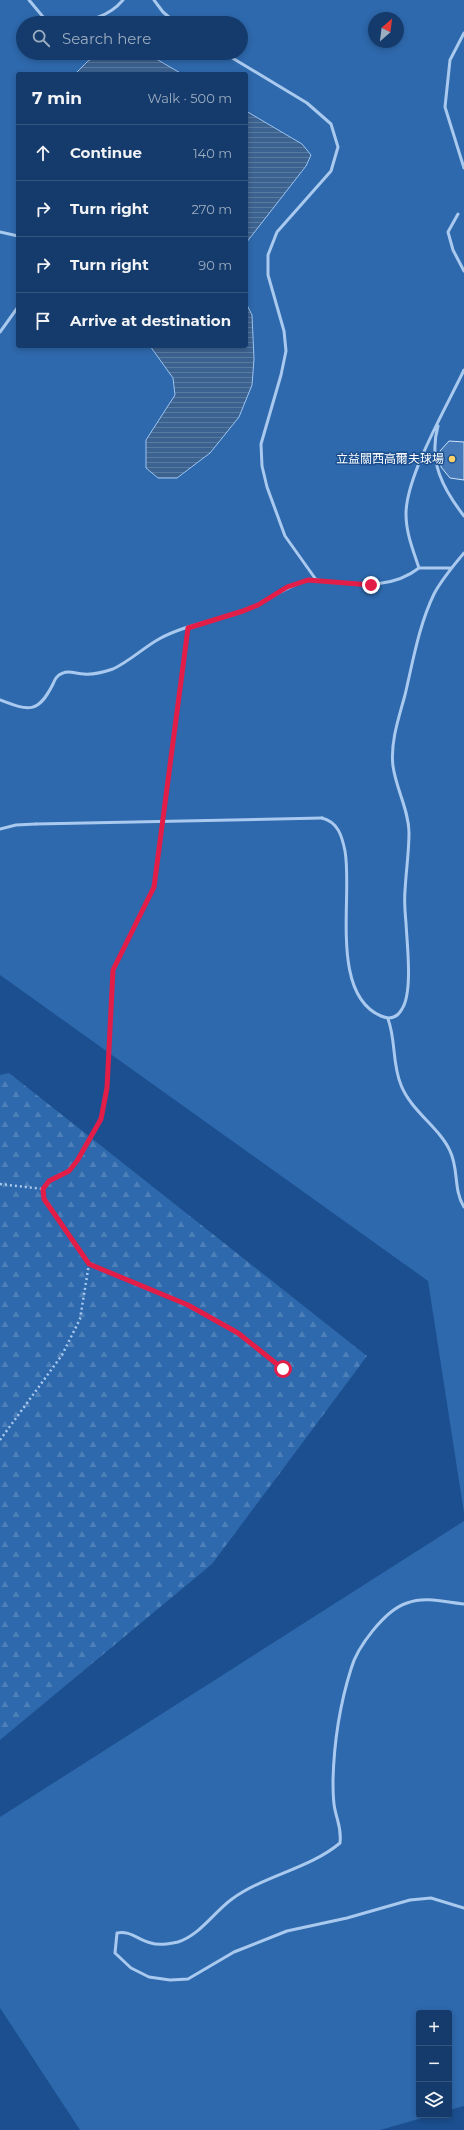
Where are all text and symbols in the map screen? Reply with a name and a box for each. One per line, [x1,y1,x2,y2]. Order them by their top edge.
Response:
north arrow [368,12,404,48]
search box [16,16,248,60]
icon: search [30,27,52,49]
text: Search here [62,29,151,48]
text: 7 min [32,88,82,108]
text: Walk · 500 m [147,90,232,106]
icon: ahead [32,142,54,164]
text: Continue [70,143,142,162]
text: 140 m [193,145,232,161]
icon: right [32,198,54,220]
text: Turn right [70,199,149,218]
text: 270 m [191,201,232,217]
icon: right [32,254,54,276]
text: Turn right [70,255,149,274]
text: 90 m [198,257,232,273]
icon: arrive [32,310,54,332]
text: Arrive at destination [70,311,231,330]
place label: 立益關西高爾夫球場 [336,451,444,466]
marker: 立益關西高爾夫球場 [447,454,457,464]
route end [362,576,380,594]
route start [274,1360,292,1378]
map controls [416,2010,452,2118]
button: + [416,2010,452,2046]
button: − [416,2046,452,2082]
button: layers [416,2082,452,2118]

